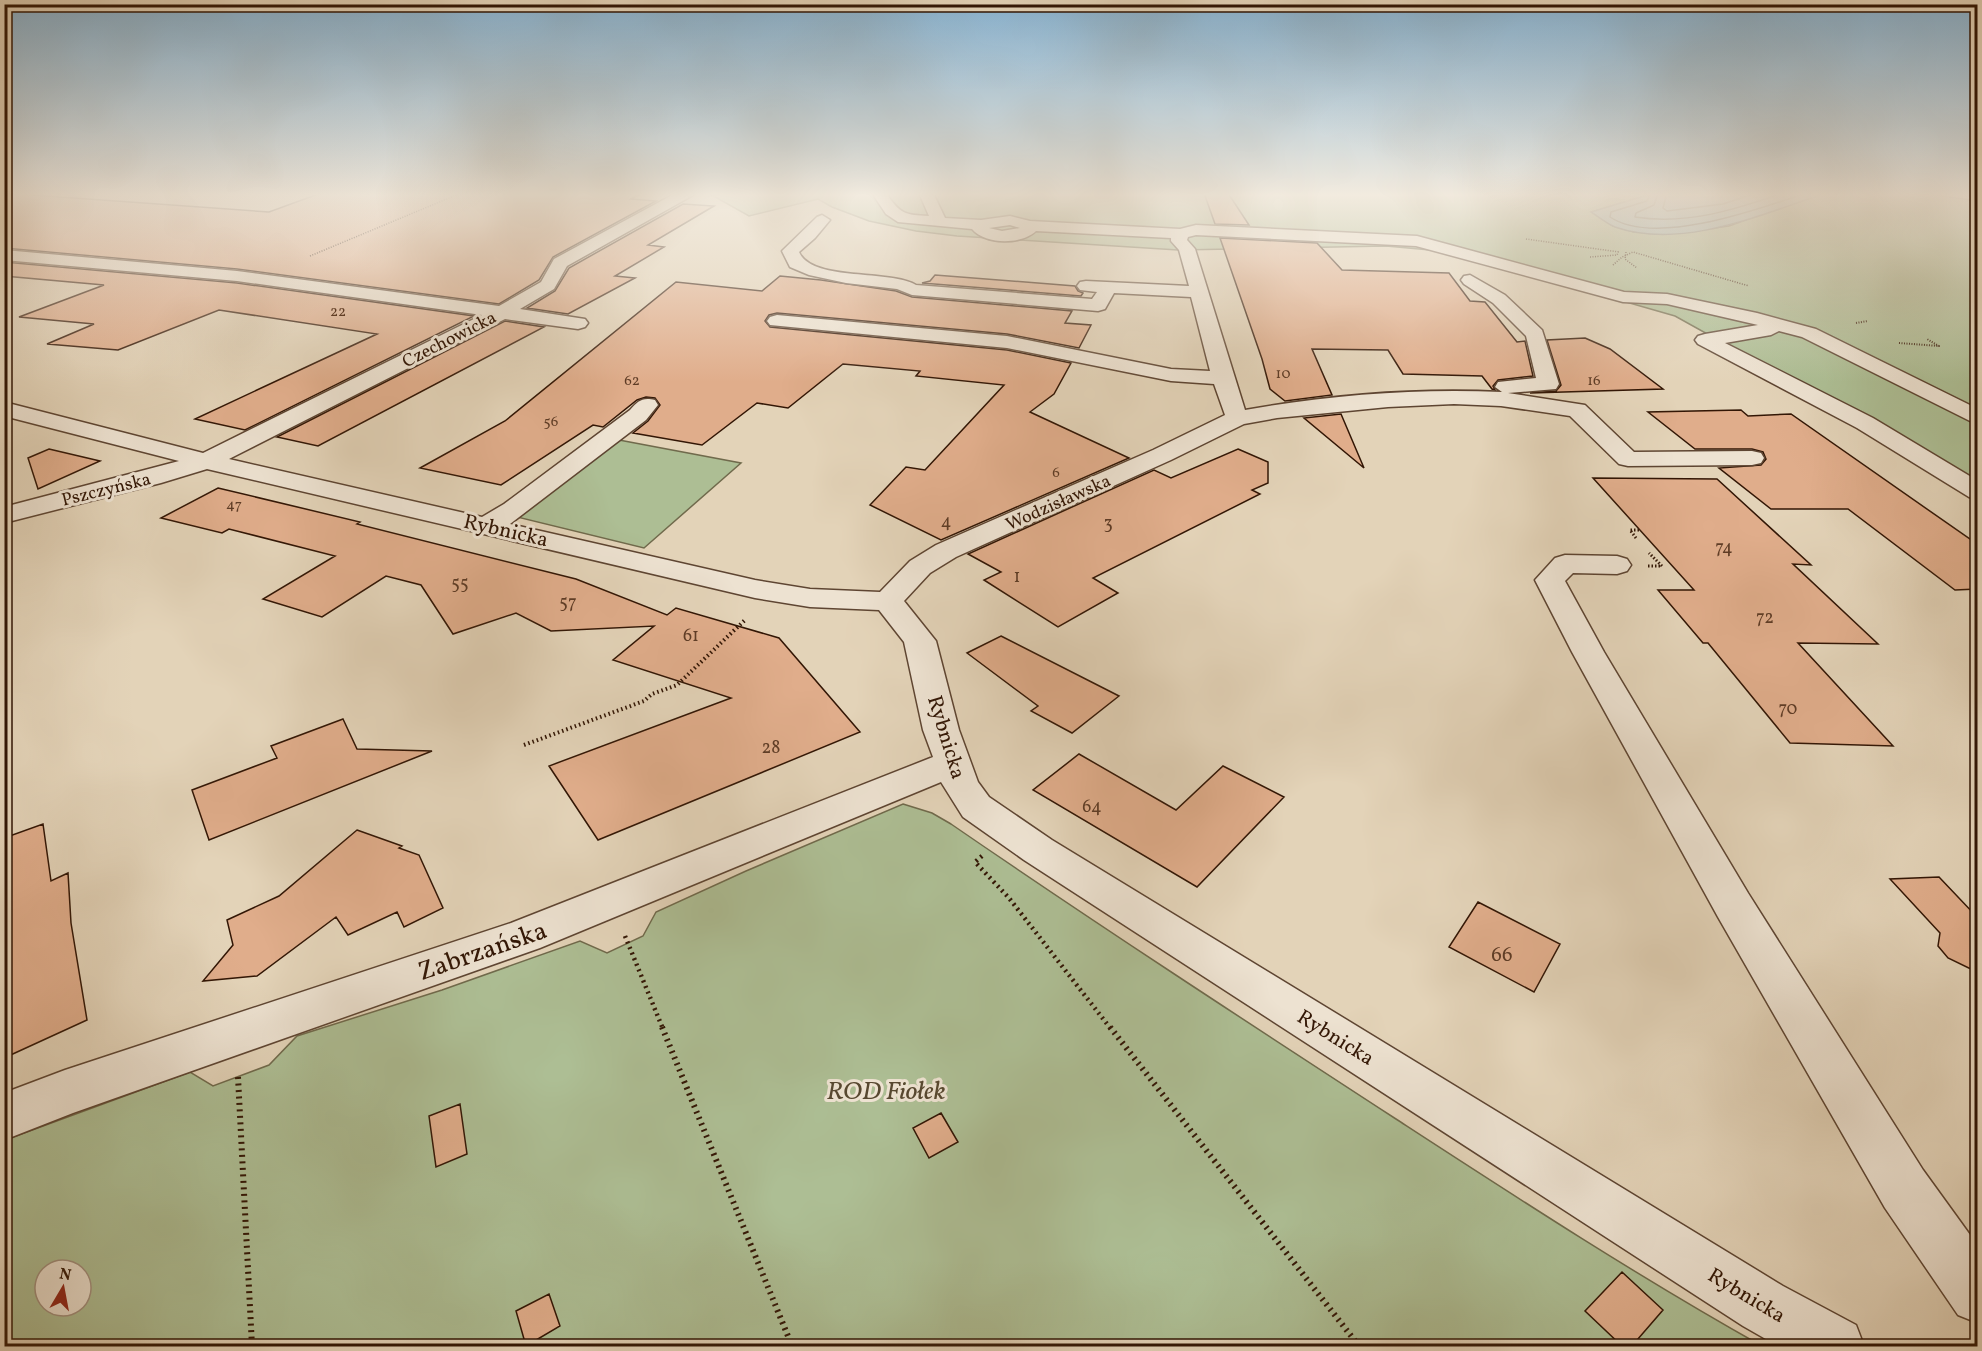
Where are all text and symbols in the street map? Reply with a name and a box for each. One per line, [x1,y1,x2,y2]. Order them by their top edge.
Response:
house number: 22 [330,302,346,323]
street label: Czechowicka [398,306,501,375]
house number: 10 [1276,364,1290,385]
house number: 62 [624,371,640,392]
house number: 16 [1587,371,1601,392]
house number: 56 [544,412,558,433]
house number: 6 [1052,463,1060,484]
street label: Pszczyńska [59,467,154,514]
street label: Wodzisławska [1002,469,1115,538]
house number: 47 [226,495,242,516]
street label: Rybnicka [461,508,551,555]
house number: 4 [941,510,951,535]
house number: 3 [1103,512,1113,537]
house number: 74 [1715,536,1733,561]
house number: 1 [1014,565,1020,590]
house number: 55 [451,572,469,597]
house number: 57 [559,591,577,616]
house number: 72 [1756,606,1774,631]
house number: 61 [683,624,699,649]
street label: Rybnicka [919,692,972,783]
house number: 70 [1779,697,1798,722]
house number: 28 [762,736,780,761]
house number: 64 [1082,795,1102,820]
street label: Zabrzańska [413,913,552,991]
house number: 66 [1491,941,1513,970]
street label: Rybnicka [1291,1003,1379,1073]
park label: ROD Fiołek [827,1074,945,1110]
north arrow [33,1258,93,1318]
street label: Rybnicka [1702,1262,1791,1331]
text: N [58,1263,73,1287]

